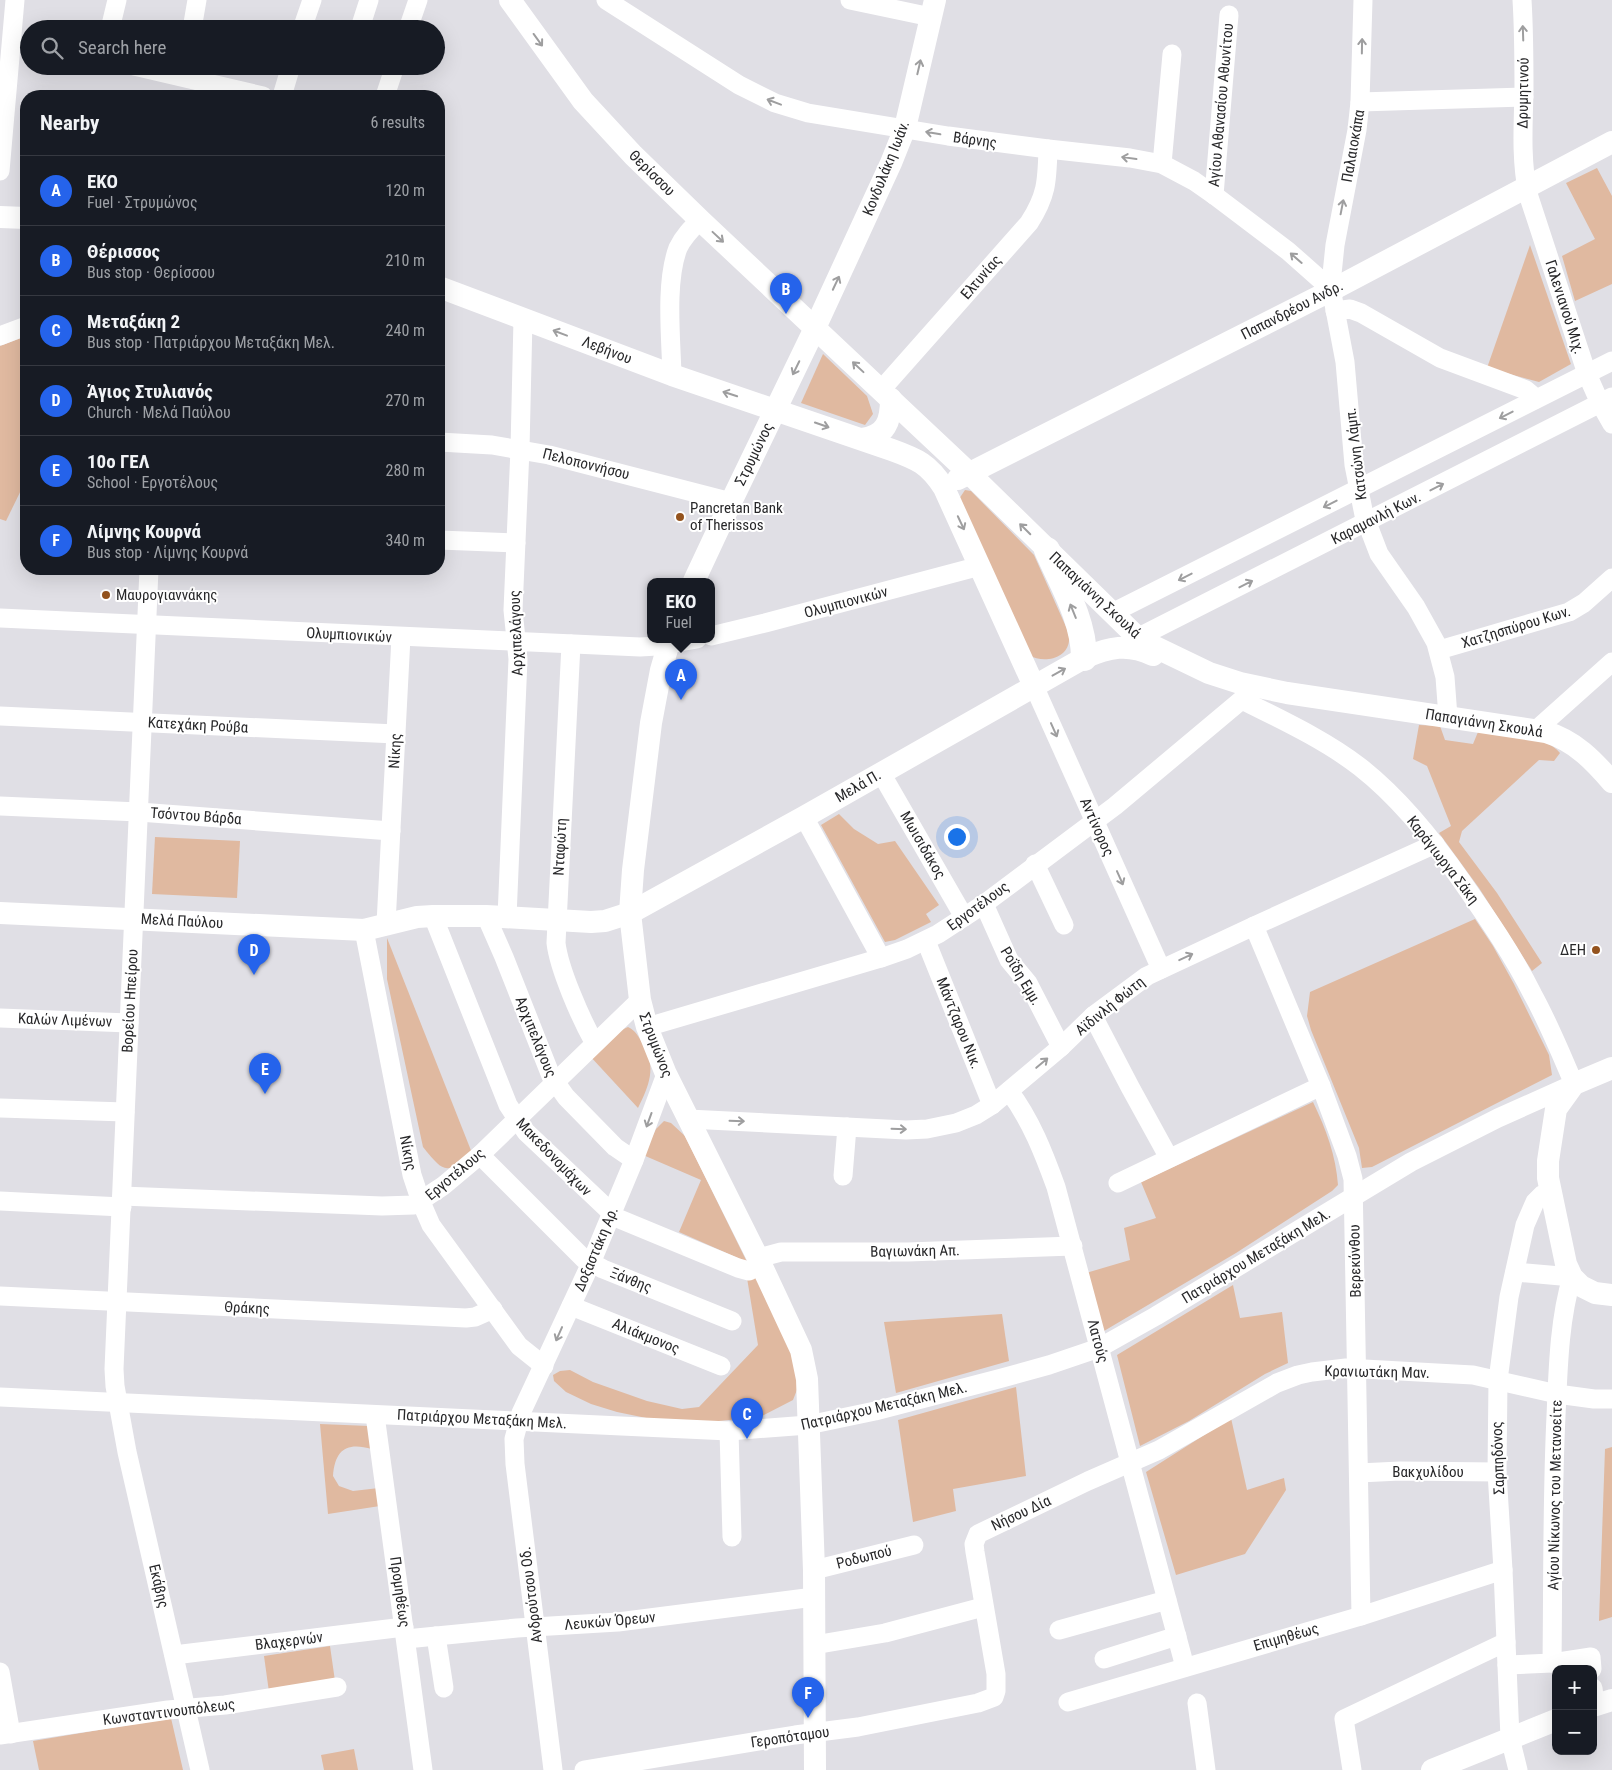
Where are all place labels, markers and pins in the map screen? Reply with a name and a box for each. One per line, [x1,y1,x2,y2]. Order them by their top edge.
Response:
pin: B [770,273,802,314]
place label: Pancretan Bank of Therissos [690,499,783,534]
marker: Pancretan Bank of Therissos [674,511,686,523]
place label: Μαυρογιαννάκης [116,586,217,604]
marker: Μαυρογιαννάκης [100,589,112,601]
pin: A [665,659,697,700]
pin: D [238,934,270,975]
place label: ΔΕΗ [1560,941,1586,959]
marker: ΔΕΗ [1590,944,1602,956]
pin: E [249,1053,281,1094]
pin: C [731,1398,763,1439]
pin: F [792,1677,824,1718]

